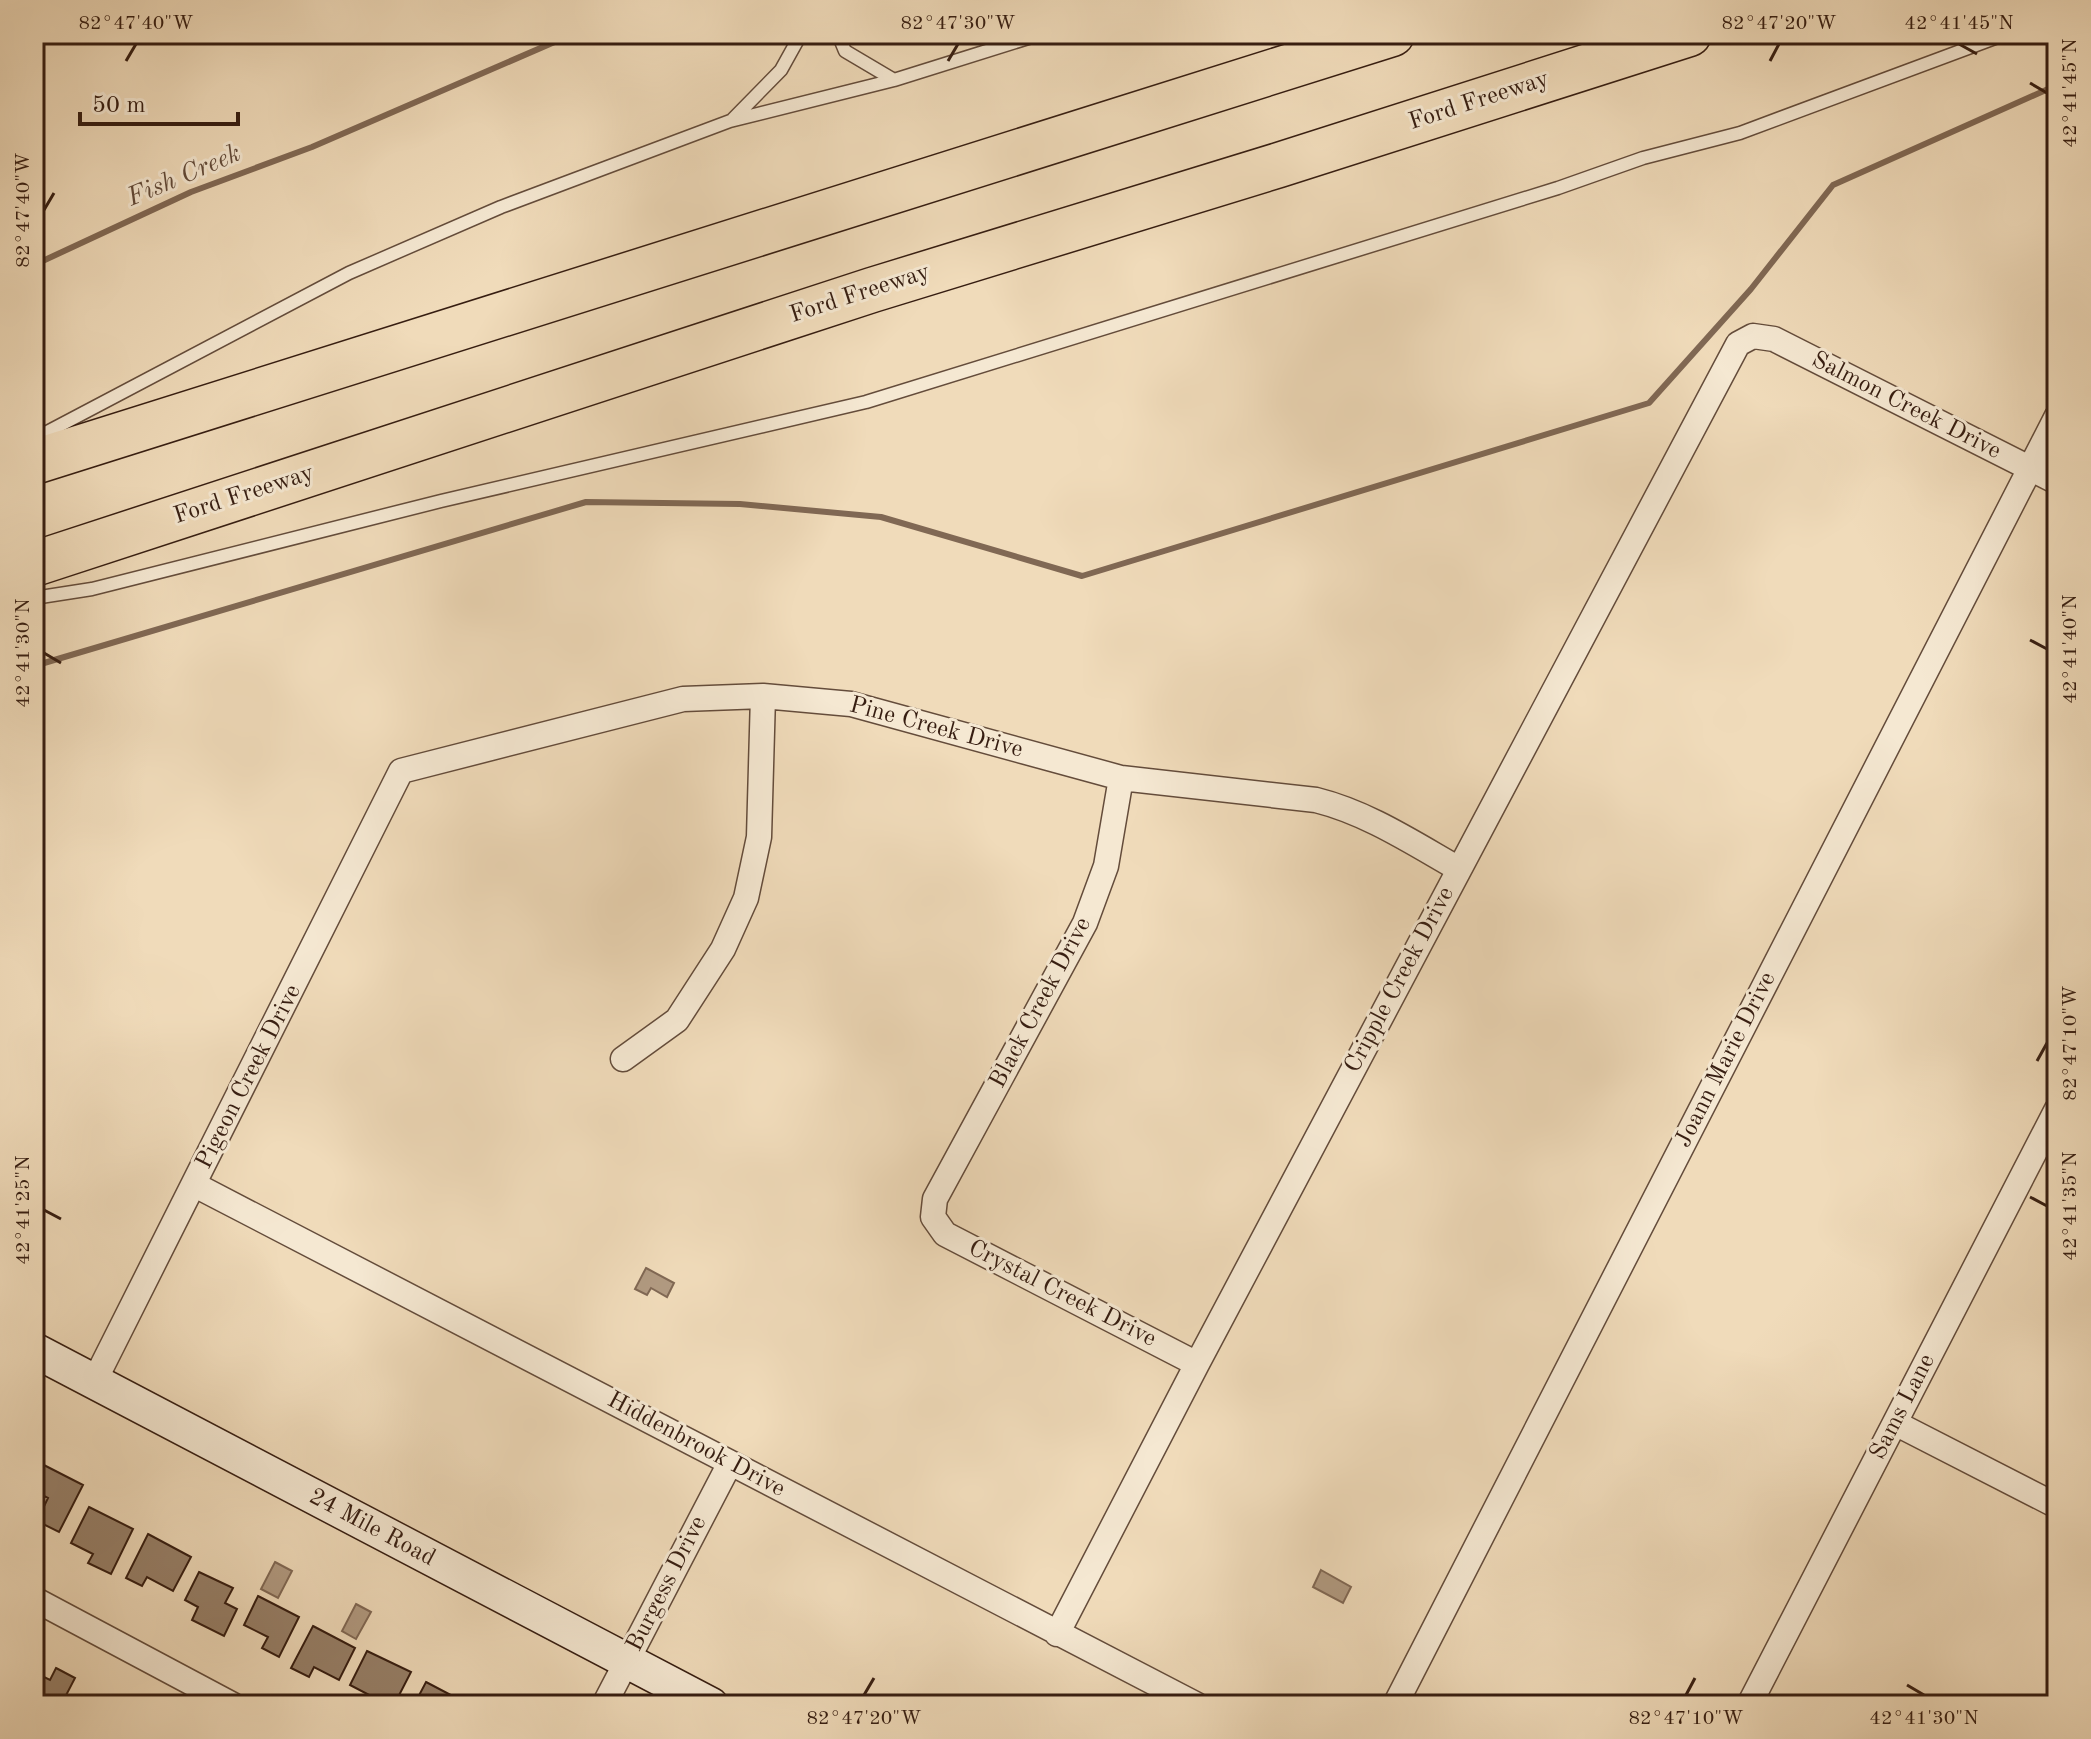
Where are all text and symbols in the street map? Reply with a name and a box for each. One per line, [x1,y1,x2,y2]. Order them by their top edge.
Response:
text: 82°47'40"W [78,14,194,34]
text: 82°47'30"W [900,14,1016,34]
text: 82°47'20"W [1721,14,1837,34]
text: 42°41'45"N [1904,14,2014,34]
text: 42°41'45"N [2061,38,2081,148]
street label: Ford Freeway [1406,67,1552,135]
scale bar [80,76,238,126]
text: 50 m [92,94,146,118]
water label: Fish Creek [123,140,245,212]
text: 82°47'40"W [14,152,34,268]
street label: Ford Freeway [787,260,933,328]
street label: Salmon Creek Drive [1808,348,2004,464]
street label: Ford Freeway [171,461,317,529]
text: 42°41'40"N [2061,594,2081,704]
text: 42°41'30"N [14,598,34,708]
street label: Pine Creek Drive [847,693,1025,763]
street label: Cripple Creek Drive [1341,883,1459,1077]
street label: Black Creek Drive [986,914,1096,1092]
street label: Joann Marie Drive [1671,969,1781,1151]
street label: Pigeon Creek Drive [192,981,306,1173]
text: 82°47'10"W [2061,985,2081,1101]
text: 42°41'35"N [2061,1151,2081,1261]
text: 42°41'25"N [14,1155,34,1265]
street label: Crystal Creek Drive [964,1236,1160,1352]
street label: Sams Lane [1866,1350,1940,1464]
street label: Hiddenbrook Drive [603,1388,789,1502]
street label: 24 Mile Road [305,1485,439,1571]
street label: Burgess Drive [623,1512,711,1656]
text: 82°47'20"W [806,1709,922,1729]
text: 82°47'10"W [1628,1709,1744,1729]
text: 42°41'30"N [1869,1709,1979,1729]

